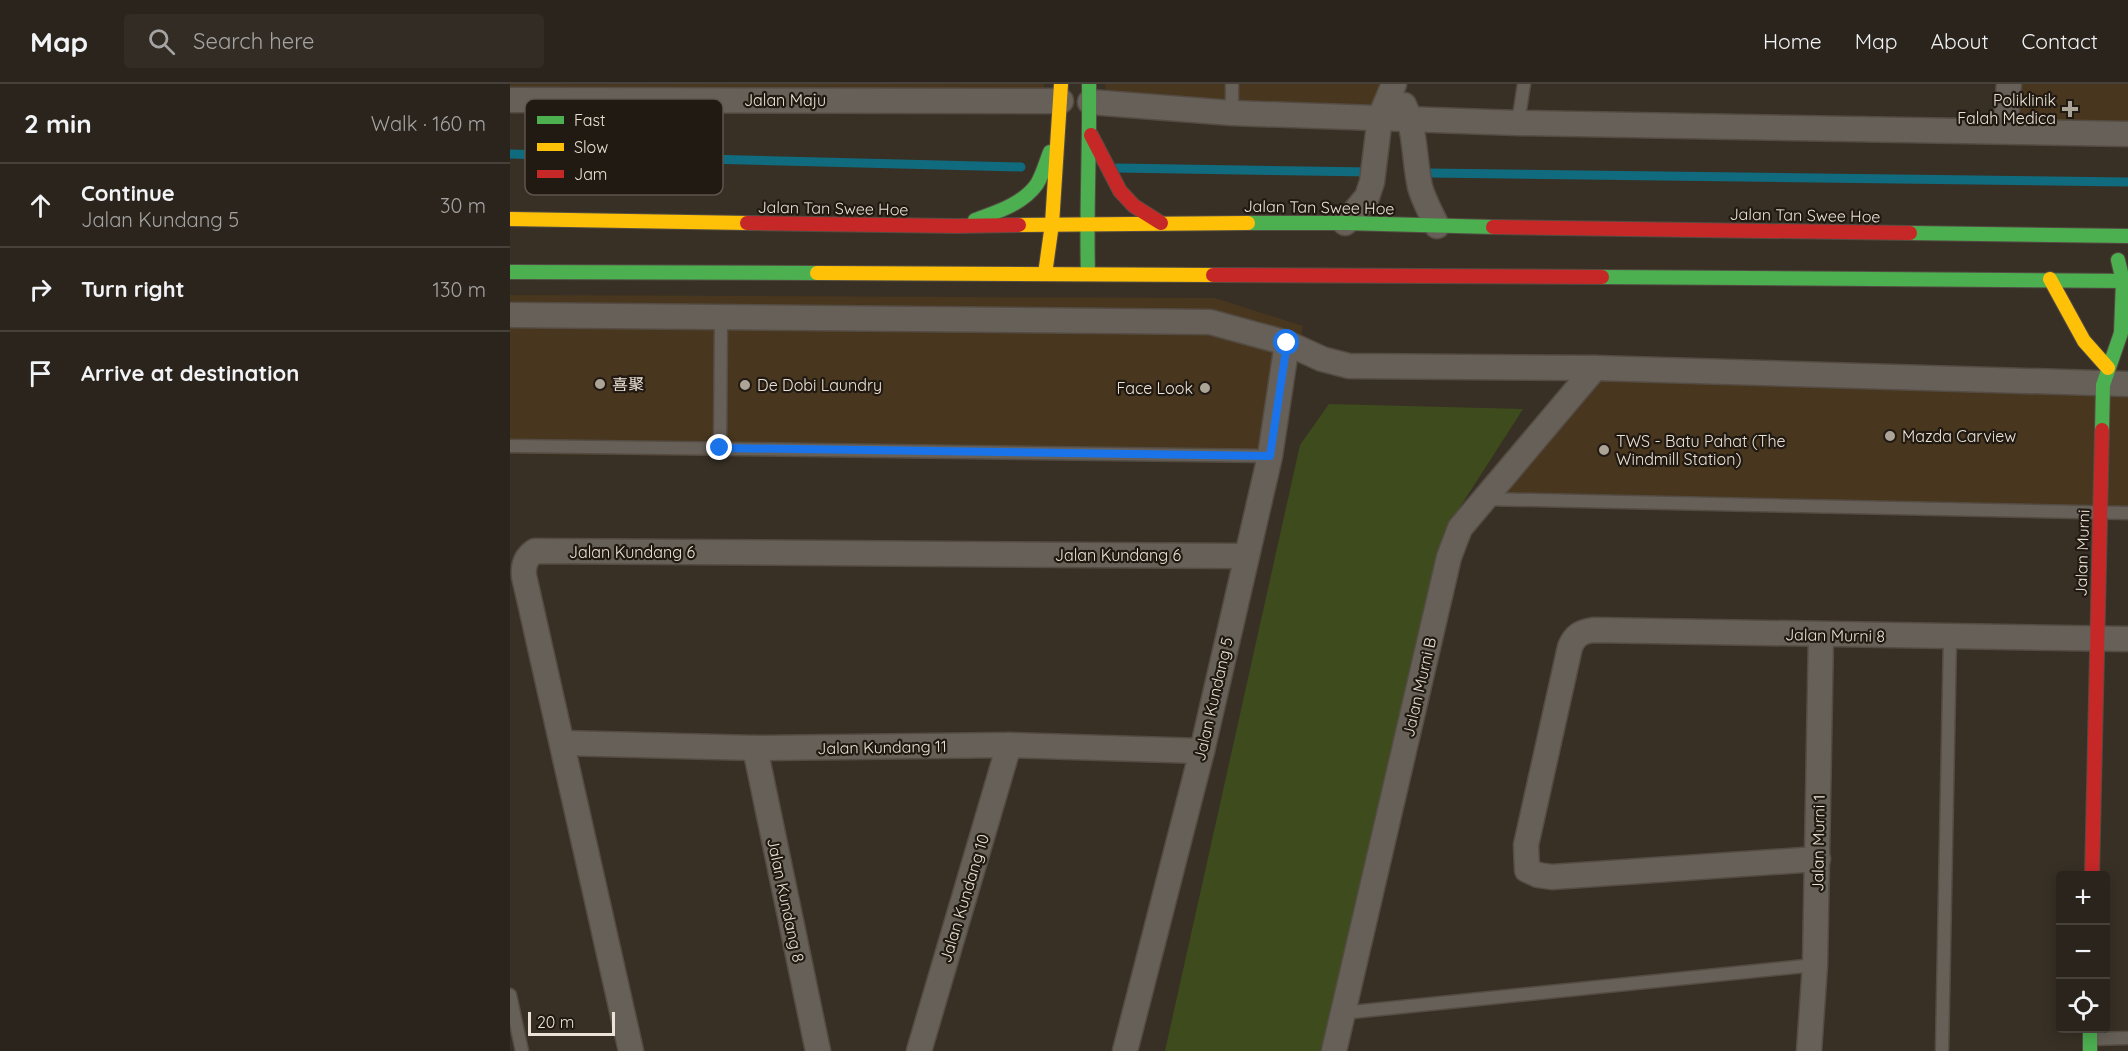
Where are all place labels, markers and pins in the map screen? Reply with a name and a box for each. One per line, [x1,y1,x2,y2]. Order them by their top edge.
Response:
place label: Poliklinik Falah Medica [1957,90,2056,128]
marker: Poliklinik Falah Medica [2061,100,2079,118]
place label: 喜聚 [612,374,644,394]
place label: De Dobi Laundry [757,375,882,395]
marker: 喜聚 [593,377,607,391]
marker: De Dobi Laundry [738,378,752,392]
place label: Face Look [1116,378,1193,398]
marker: Face Look [1198,381,1212,395]
place label: Mazda Carview [1902,426,2016,446]
marker: Mazda Carview [1883,429,1897,443]
place label: TWS - Batu Pahat (The Windmill Station) [1616,431,1786,469]
marker: TWS - Batu Pahat (The Windmill Station) [1597,443,1611,457]

